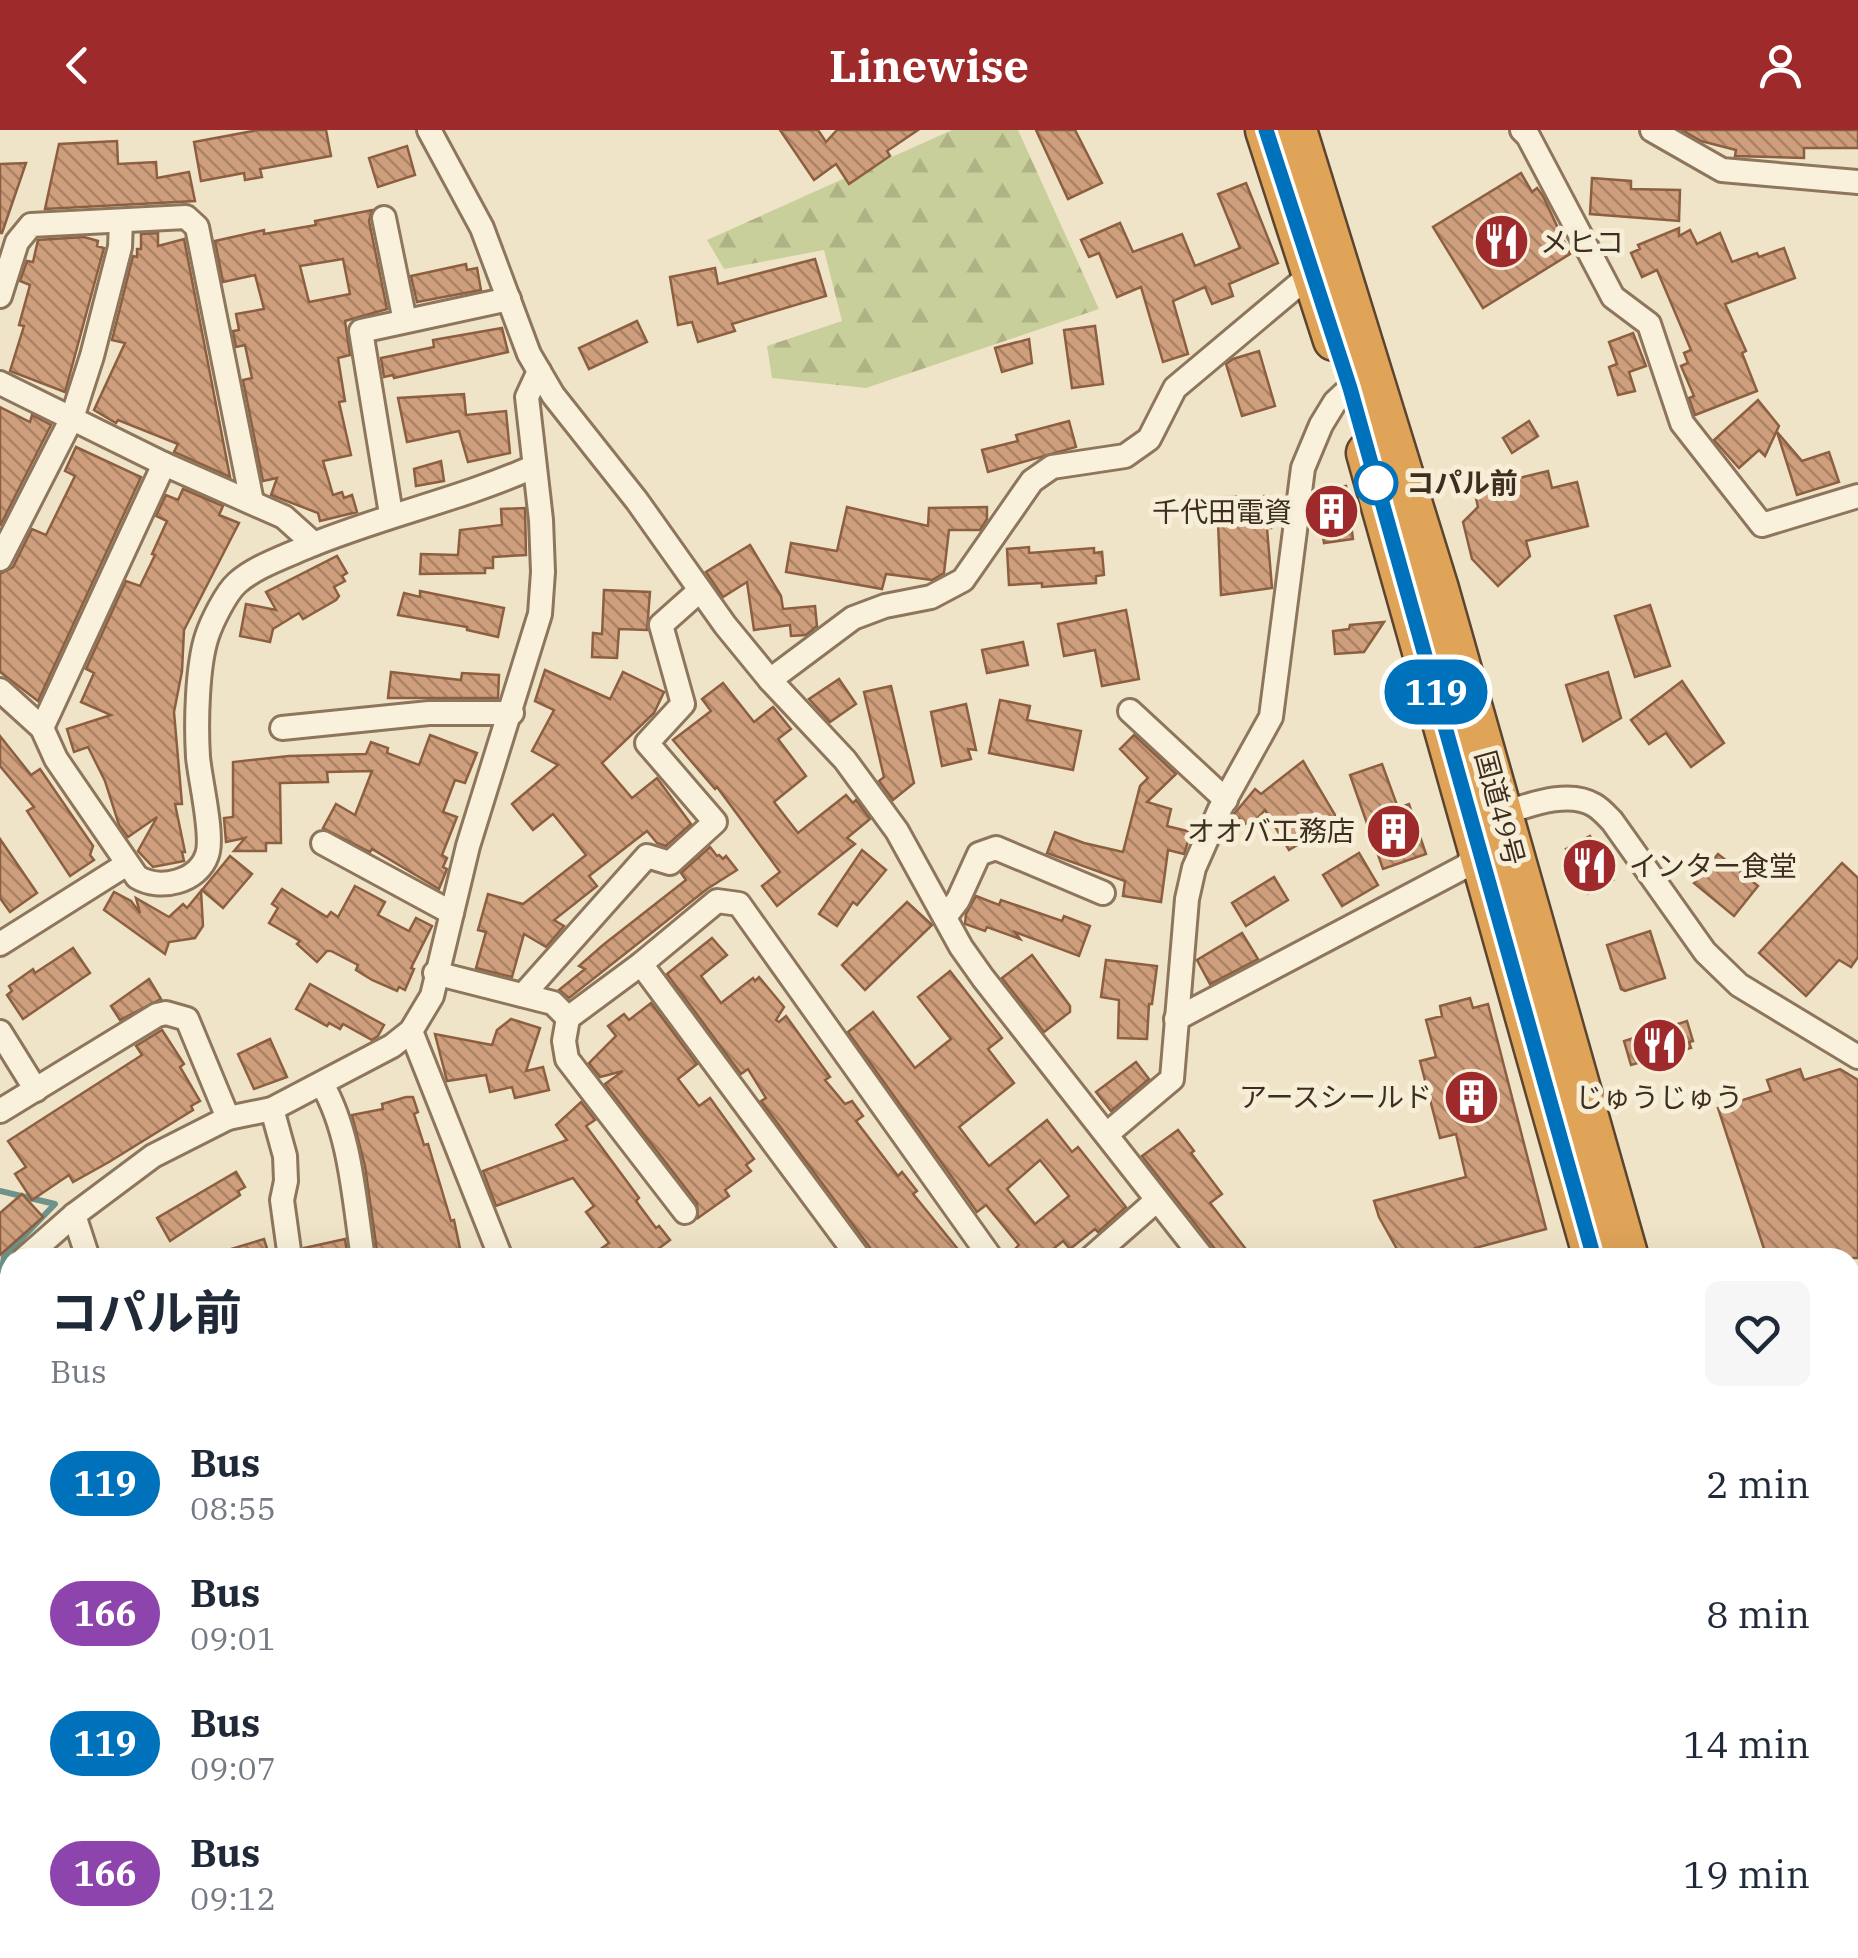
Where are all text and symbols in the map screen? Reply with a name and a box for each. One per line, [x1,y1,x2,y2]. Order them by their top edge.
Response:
text: Linewise [829,36,1029,94]
icon: back [50,38,105,93]
icon: person [1753,38,1808,93]
restaurant icon: メヒコ [1471,212,1531,272]
place label: メヒコ [1540,223,1624,260]
marker: コパル前 [1355,462,1397,504]
place label: コパル前 [1406,464,1518,501]
building icon: 千代田電資 [1301,482,1361,542]
place label: 千代田電資 [1152,493,1292,530]
line badge: 119 [1378,660,1494,724]
text: 119 [1404,669,1468,715]
street label: 国道49号 [1467,746,1534,869]
building icon: オオバ工務店 [1364,801,1424,861]
place label: オオバ工務店 [1187,812,1355,849]
restaurant icon: インター食堂 [1560,836,1620,896]
place label: インター食堂 [1629,847,1797,884]
restaurant icon: じゅうじゅう [1629,1016,1689,1076]
building icon: アースシールド [1441,1067,1501,1127]
place label: アースシールド [1239,1078,1432,1115]
place label: じゅうじゅう [1575,1078,1743,1115]
text: コパル前 [50,1281,242,1343]
button: heart [1705,1281,1810,1386]
text: Bus [50,1350,107,1392]
text: Bus [190,1438,260,1487]
text: 2 min [1706,1459,1810,1508]
text: 119 [73,1460,137,1506]
text: 08:55 [190,1487,276,1529]
text: Bus [190,1568,260,1617]
text: 8 min [1706,1589,1810,1638]
text: 166 [73,1590,137,1636]
text: 09:01 [190,1617,276,1659]
text: Bus [190,1698,260,1747]
text: 14 min [1683,1719,1810,1768]
text: 119 [73,1720,137,1766]
text: 09:07 [190,1747,276,1789]
text: Bus [190,1828,260,1877]
text: 19 min [1683,1849,1810,1898]
text: 166 [73,1850,137,1896]
text: 09:12 [190,1877,276,1919]

